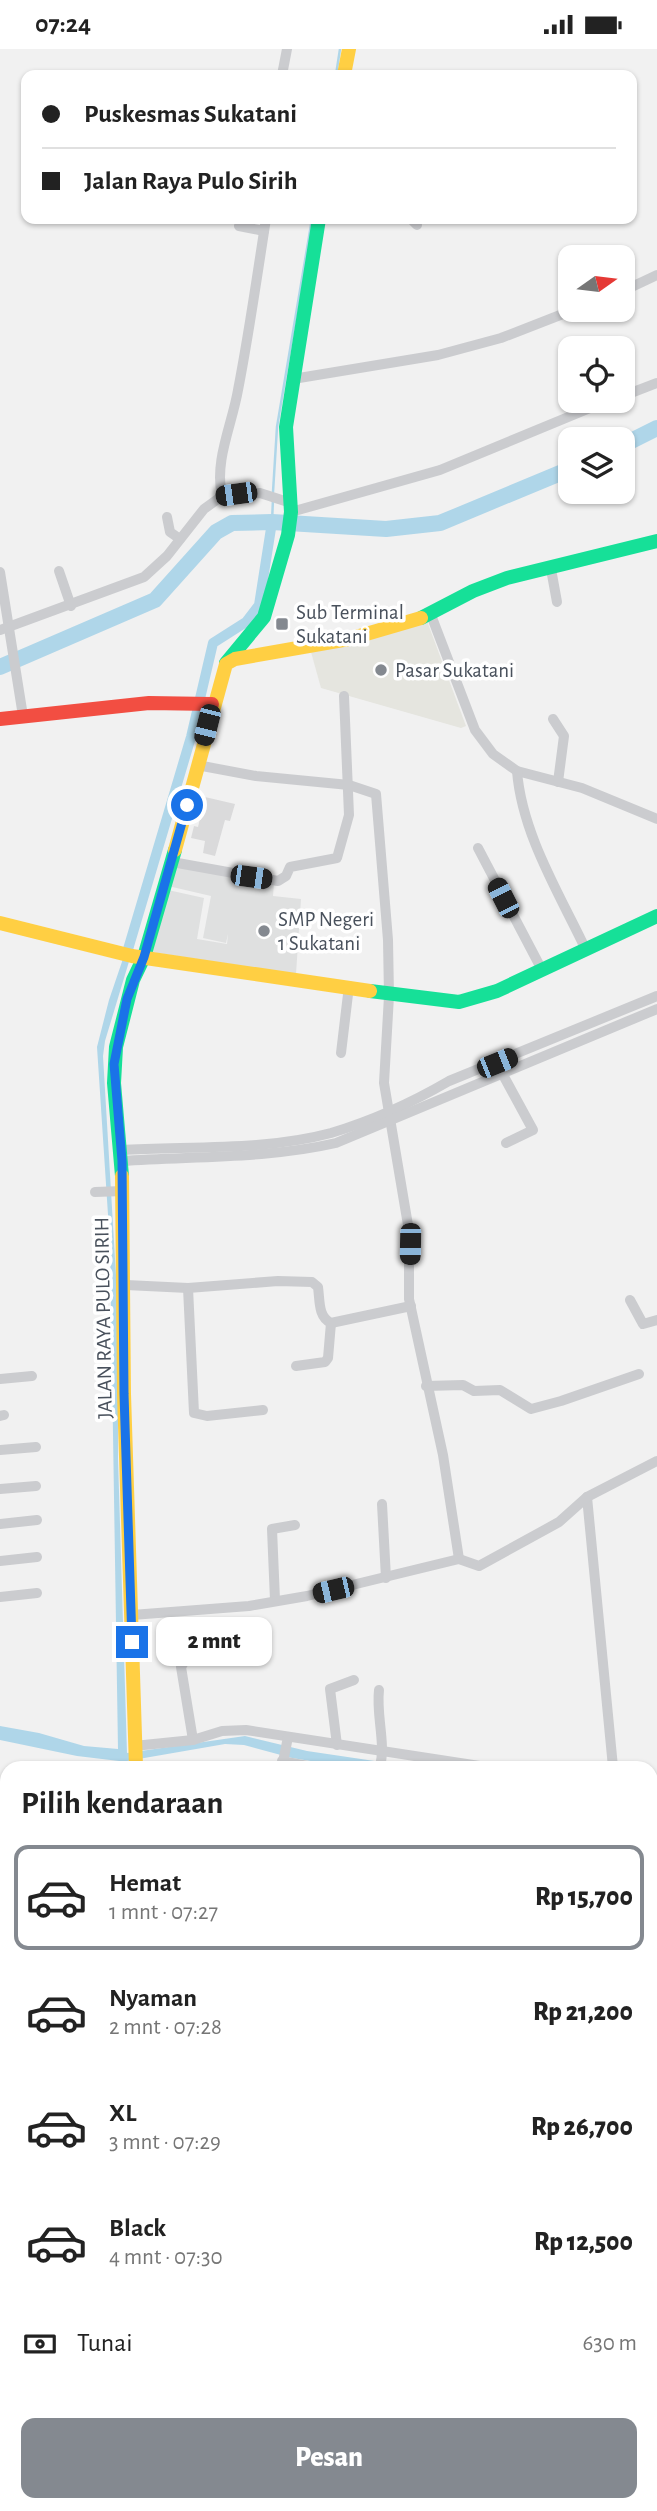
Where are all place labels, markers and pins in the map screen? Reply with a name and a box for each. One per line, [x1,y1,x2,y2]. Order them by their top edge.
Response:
place label: Sub Terminal Sukatani [296,602,404,647]
marker: Sub Terminal Sukatani [274,616,290,632]
place label: Pasar Sukatani [395,660,514,681]
marker: Pasar Sukatani [373,662,389,678]
place label: SMP Negeri 1 Sukatani [278,909,374,954]
marker: SMP Negeri 1 Sukatani [256,923,272,939]

